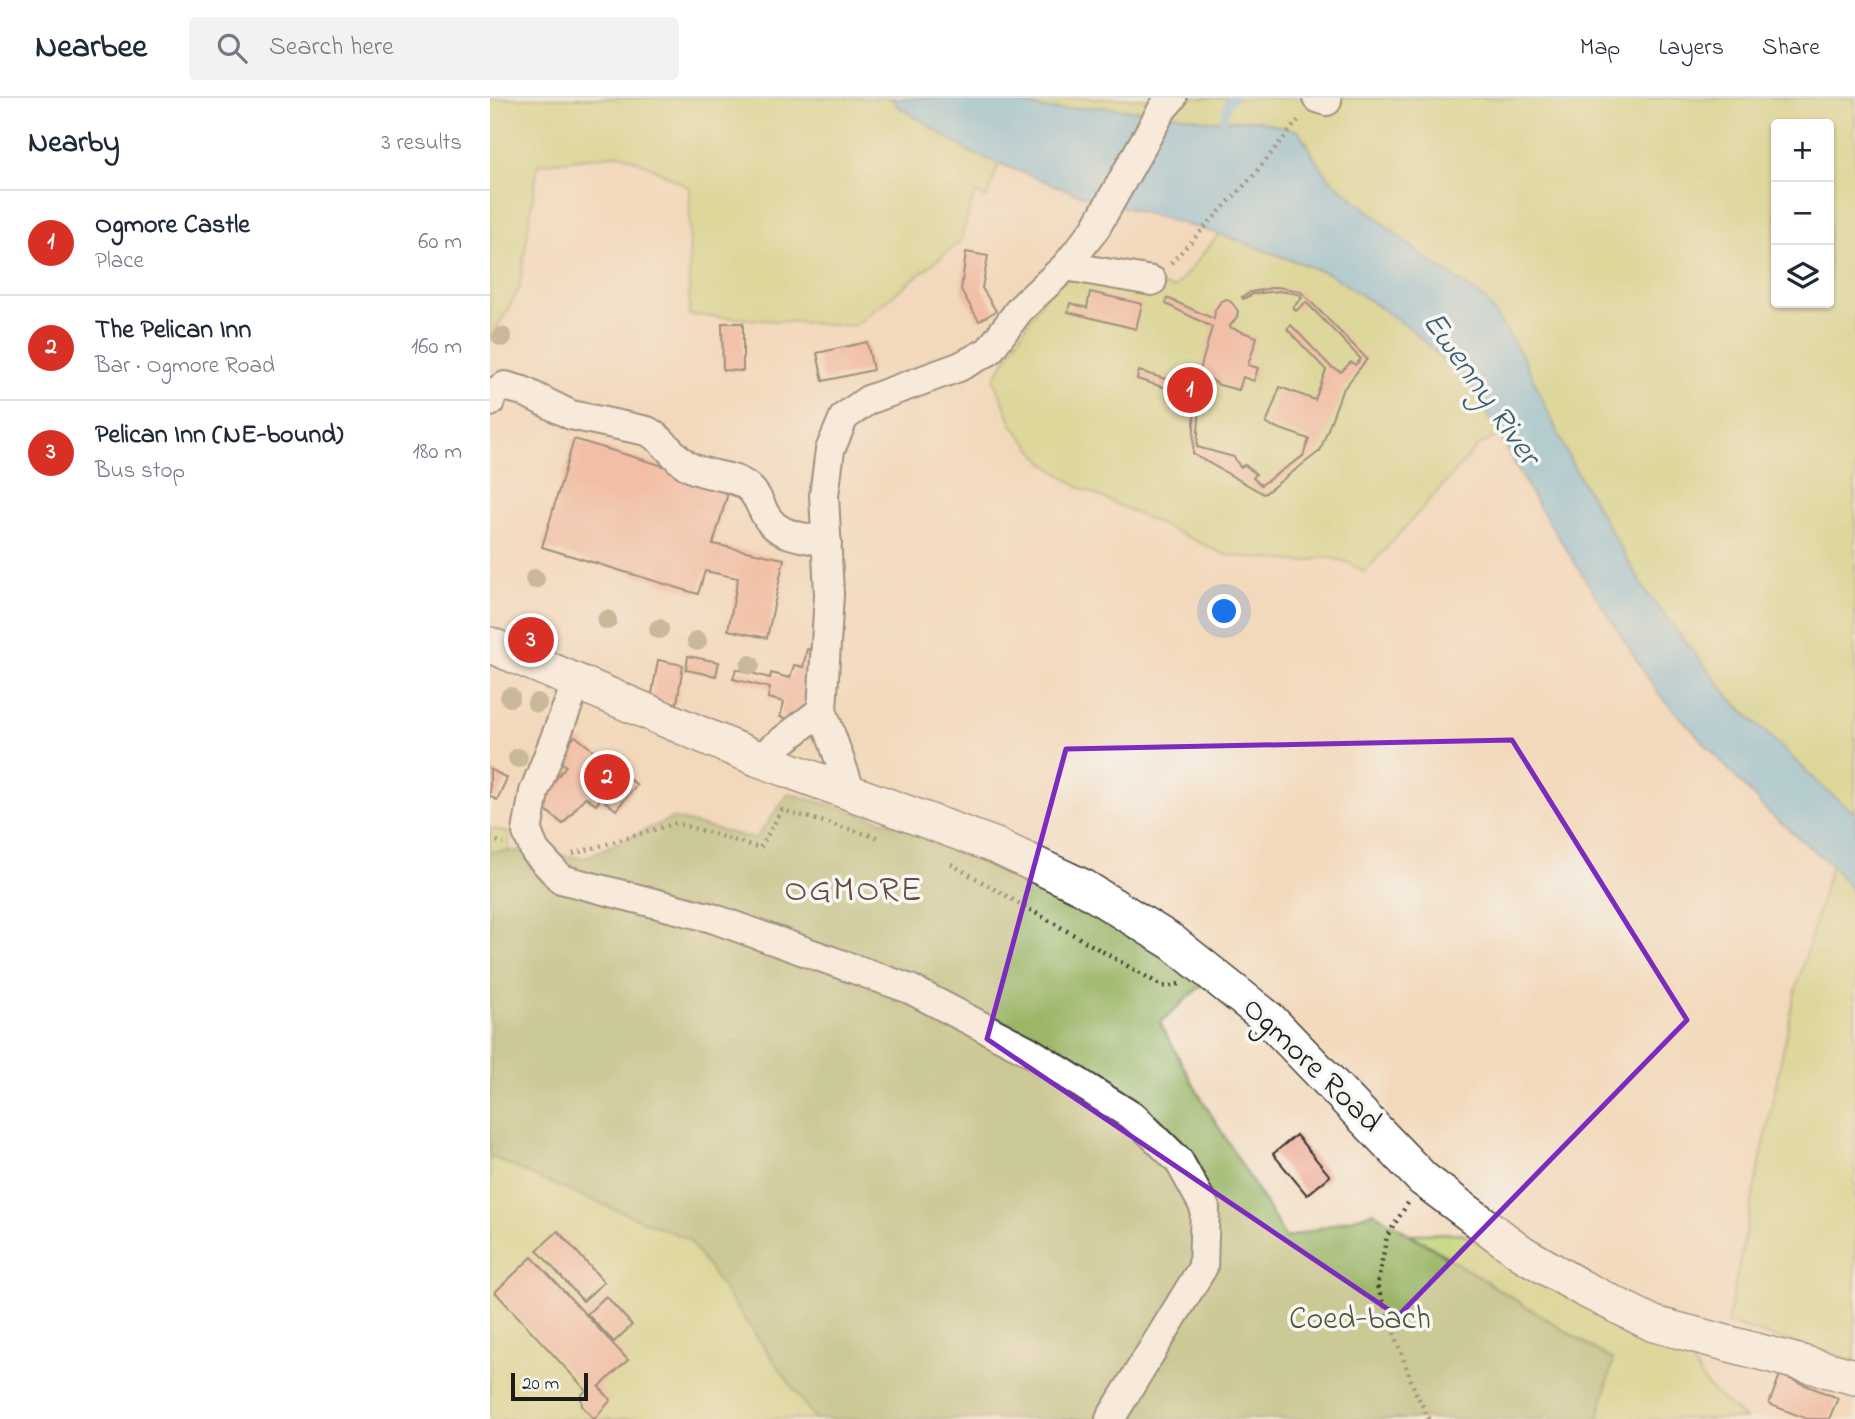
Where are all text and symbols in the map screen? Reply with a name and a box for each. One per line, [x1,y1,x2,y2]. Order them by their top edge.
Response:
search box [189,17,679,80]
text: Nearbee [35,24,147,72]
icon: search [213,29,251,67]
text: Search here [269,29,394,67]
text: Map [1580,31,1620,66]
text: Layers [1658,31,1724,66]
text: Share [1762,31,1820,66]
map controls [1771,119,1834,308]
button: + [1771,119,1834,182]
text: Nearby [28,122,120,166]
text: 3 results [381,127,462,160]
button: − [1771,182,1834,245]
text: Ogmore Castle [95,207,250,245]
text: 1 [47,226,55,259]
text: 60 m [418,226,462,259]
text: Place [95,245,144,278]
button: layers [1771,245,1834,308]
water label: Ewenny River [1409,302,1553,479]
text: The Pelican Inn [95,312,251,350]
text: 2 [45,331,57,364]
text: 160 m [411,331,462,364]
text: Bar · Ogmore Road [95,350,275,383]
pin: 1 [1167,364,1213,416]
text: Pelican Inn (NE-bound) [95,417,343,455]
text: 3 [46,436,56,469]
text: 180 m [413,436,462,469]
text: Bus stop [95,455,185,488]
your location [1207,594,1241,628]
pin: 3 [508,614,554,666]
pin: 2 [584,751,630,803]
district label: OGMORE [784,866,924,917]
street label: Ogmore Road [1230,987,1392,1145]
park label: Coed-bach [1289,1297,1431,1344]
scale bar [511,1370,588,1402]
text: 20 m [522,1371,559,1398]

